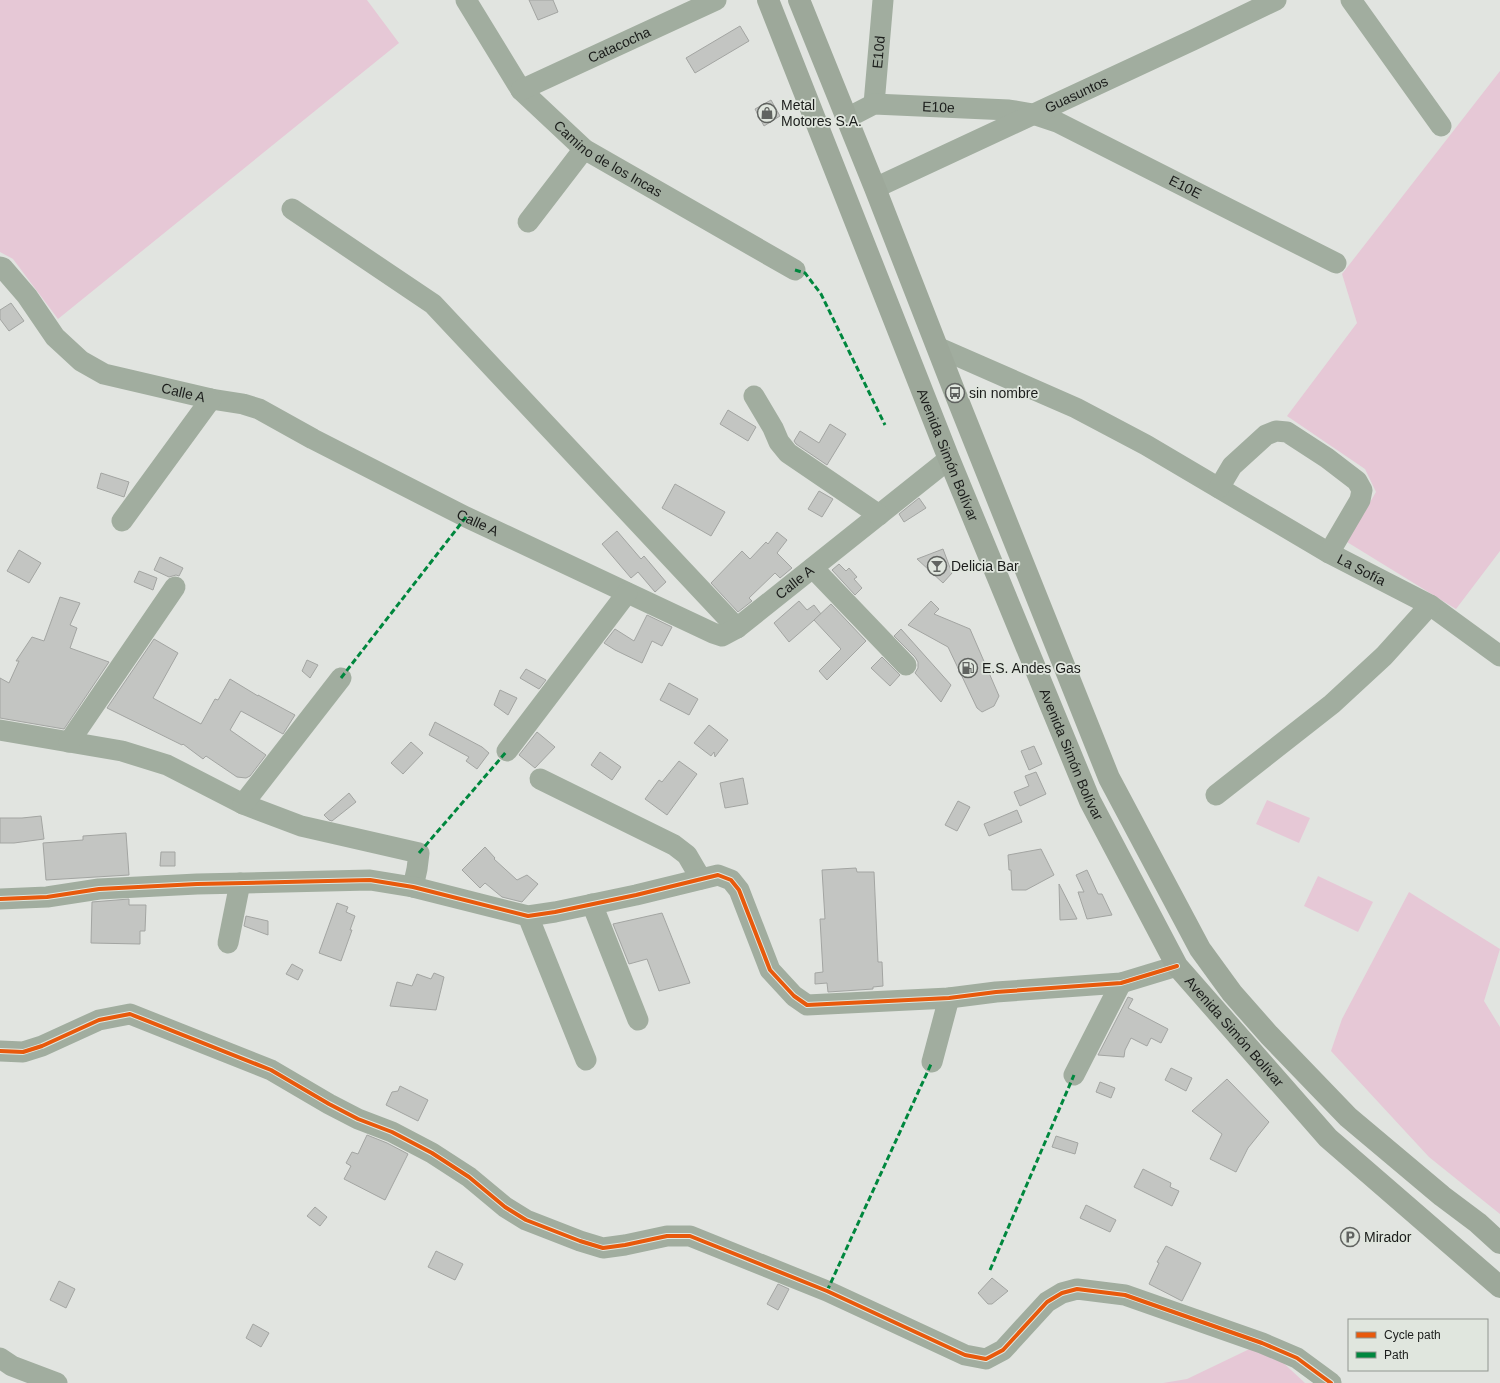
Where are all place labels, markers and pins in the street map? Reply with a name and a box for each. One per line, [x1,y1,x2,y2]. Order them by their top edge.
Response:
place label: Metal Motores S.A. [781,97,862,129]
shop icon: Metal Motores S.A. [756,102,778,124]
bus stop icon: sin nombre [944,382,966,404]
place label: sin nombre [969,385,1038,401]
bar icon: Delicia Bar [926,555,948,577]
place label: Delicia Bar [951,558,1019,574]
fuel station icon: E.S. Andes Gas [957,657,979,679]
place label: E.S. Andes Gas [982,660,1081,676]
parking icon: Mirador [1339,1226,1361,1248]
place label: Mirador [1364,1229,1412,1245]

